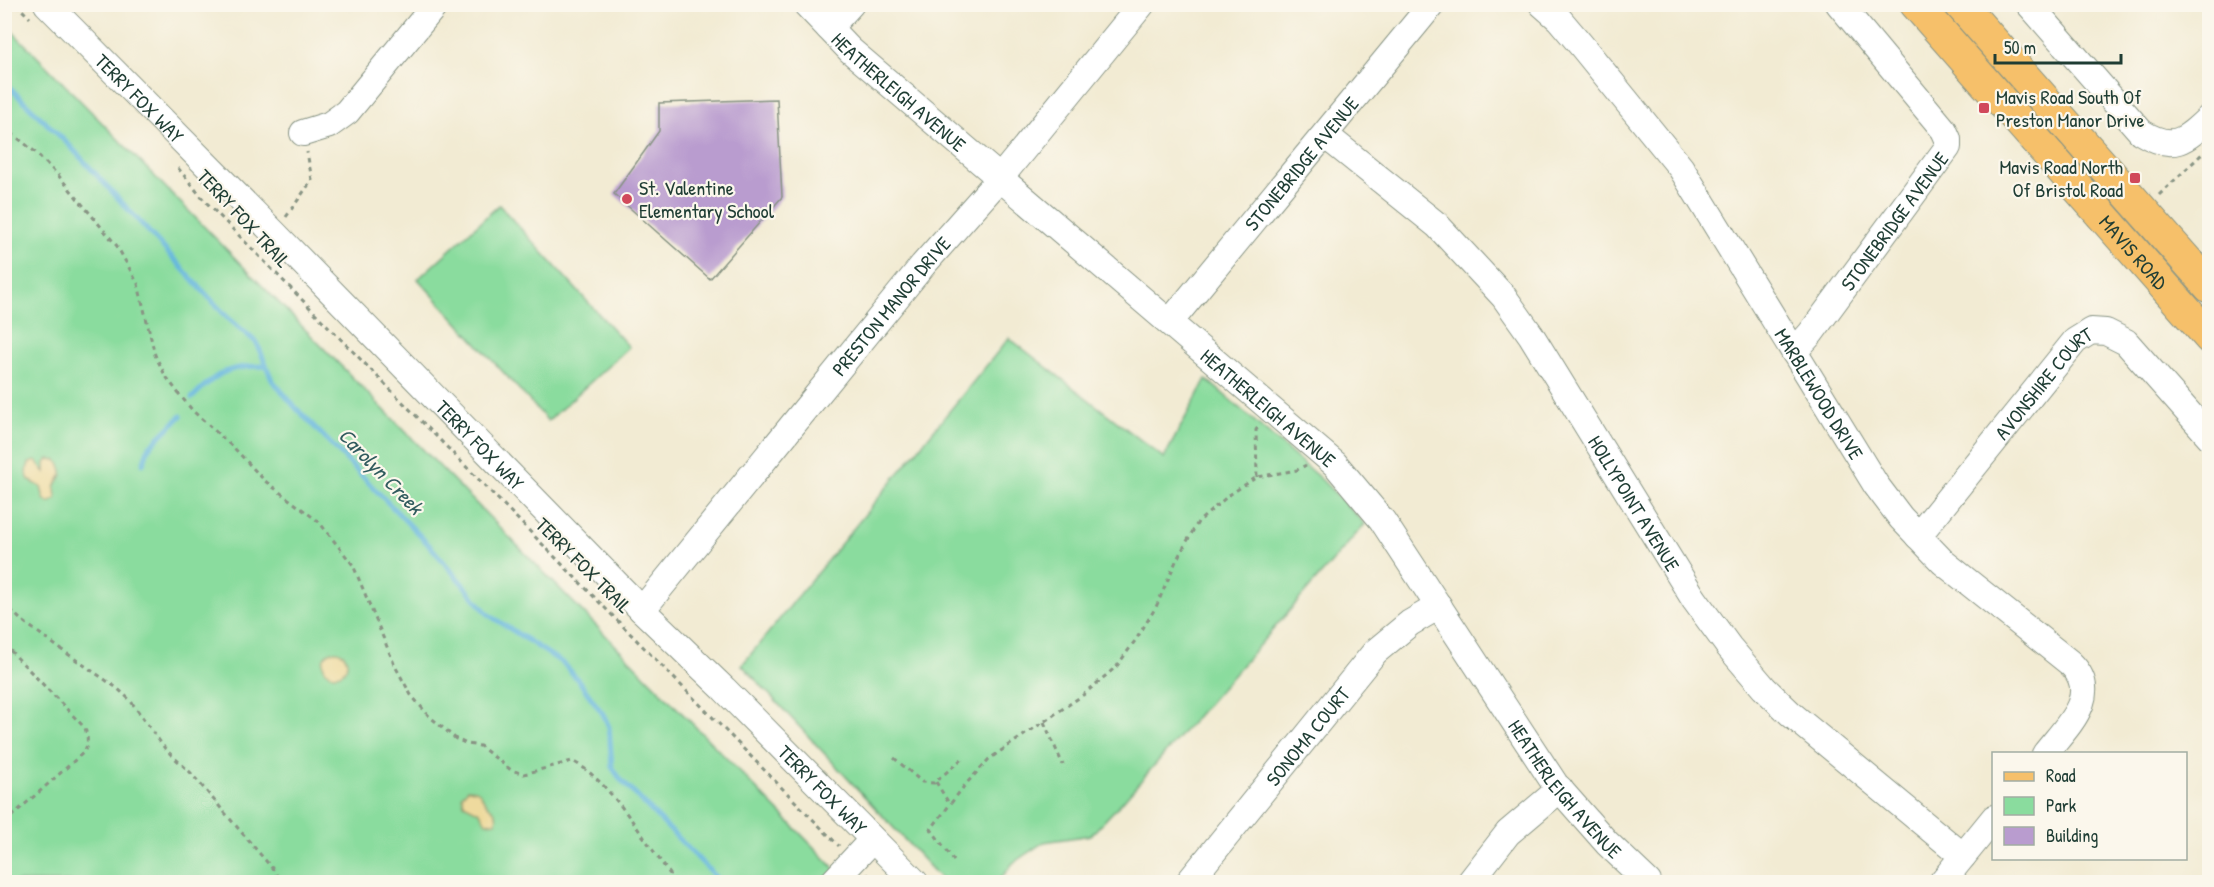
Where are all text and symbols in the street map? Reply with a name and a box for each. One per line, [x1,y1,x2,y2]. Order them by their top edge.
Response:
street label: HEATHERLEIGH AVENUE [826,26,972,157]
scale bar [1995,27,2121,65]
text: 50 m [2004,35,2036,60]
street label: TERRY FOX WAY [89,47,190,149]
place label: Mavis Road South Of Preston Manor Drive [1996,83,2144,133]
street label: STONEBRIDGE AVENUE [1238,90,1364,236]
marker: Mavis Road South Of Preston Manor Drive [1977,101,1991,115]
street label: STONEBRIDGE AVENUE [1834,146,1954,296]
place label: Mavis Road North Of Bristol Road [1999,153,2123,203]
street label: TERRY FOX TRAIL [191,163,297,273]
marker: Mavis Road North Of Bristol Road [2128,171,2142,185]
place label: St. Valentine Elementary School [639,174,775,224]
marker: St. Valentine Elementary School [620,192,634,206]
street label: MAVIS ROAD [2094,209,2175,295]
street label: PRESTON MANOR DRIVE [825,230,956,381]
street label: AVONSHIRE COURT [1988,320,2098,445]
street label: MARBLEWOOD DRIVE [1769,323,1870,464]
street label: HEATHERLEIGH AVENUE [1195,342,1342,473]
street label: TERRY FOX WAY [430,394,531,496]
water label: Carolyn Creek [332,421,431,522]
street label: HOLLYPOINT AVENUE [1583,430,1687,576]
street label: TERRY FOX TRAIL [530,511,638,619]
street label: SONOMA COURT [1259,680,1356,791]
street label: HEATHERLEIGH AVENUE [1503,714,1628,864]
street label: TERRY FOX WAY [773,738,874,840]
legend [1992,752,2187,860]
text: Road [2046,763,2076,788]
text: Park [2046,793,2077,818]
text: Building [2046,823,2098,848]

